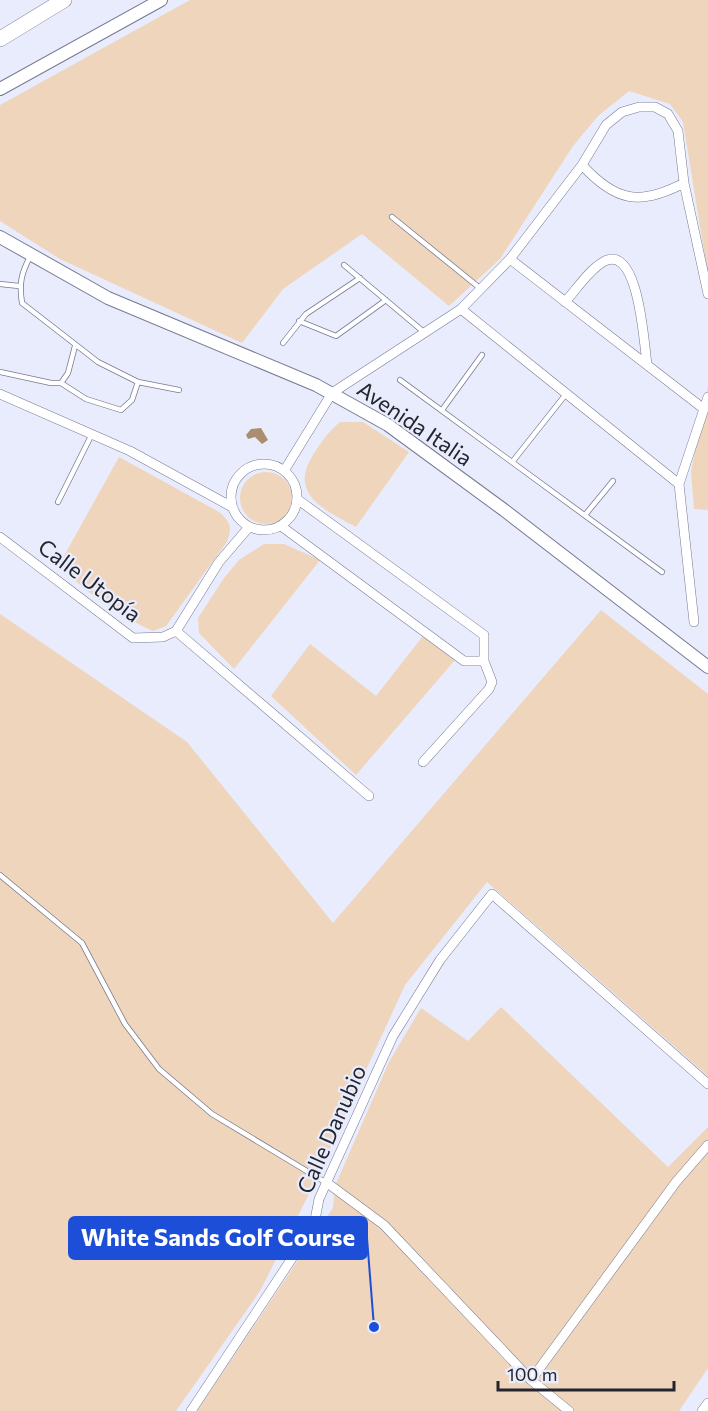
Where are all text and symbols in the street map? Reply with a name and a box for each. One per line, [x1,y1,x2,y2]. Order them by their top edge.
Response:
street label: Avenida Italia [352,375,478,471]
street label: Calle Utopía [33,533,147,627]
street label: Calle Danubio [291,1060,371,1198]
callout: White Sands Golf Course [69,1217,367,1259]
text: White Sands Golf Course [81,1222,355,1251]
scale bar [498,1354,674,1392]
text: 100 m [507,1363,557,1385]

